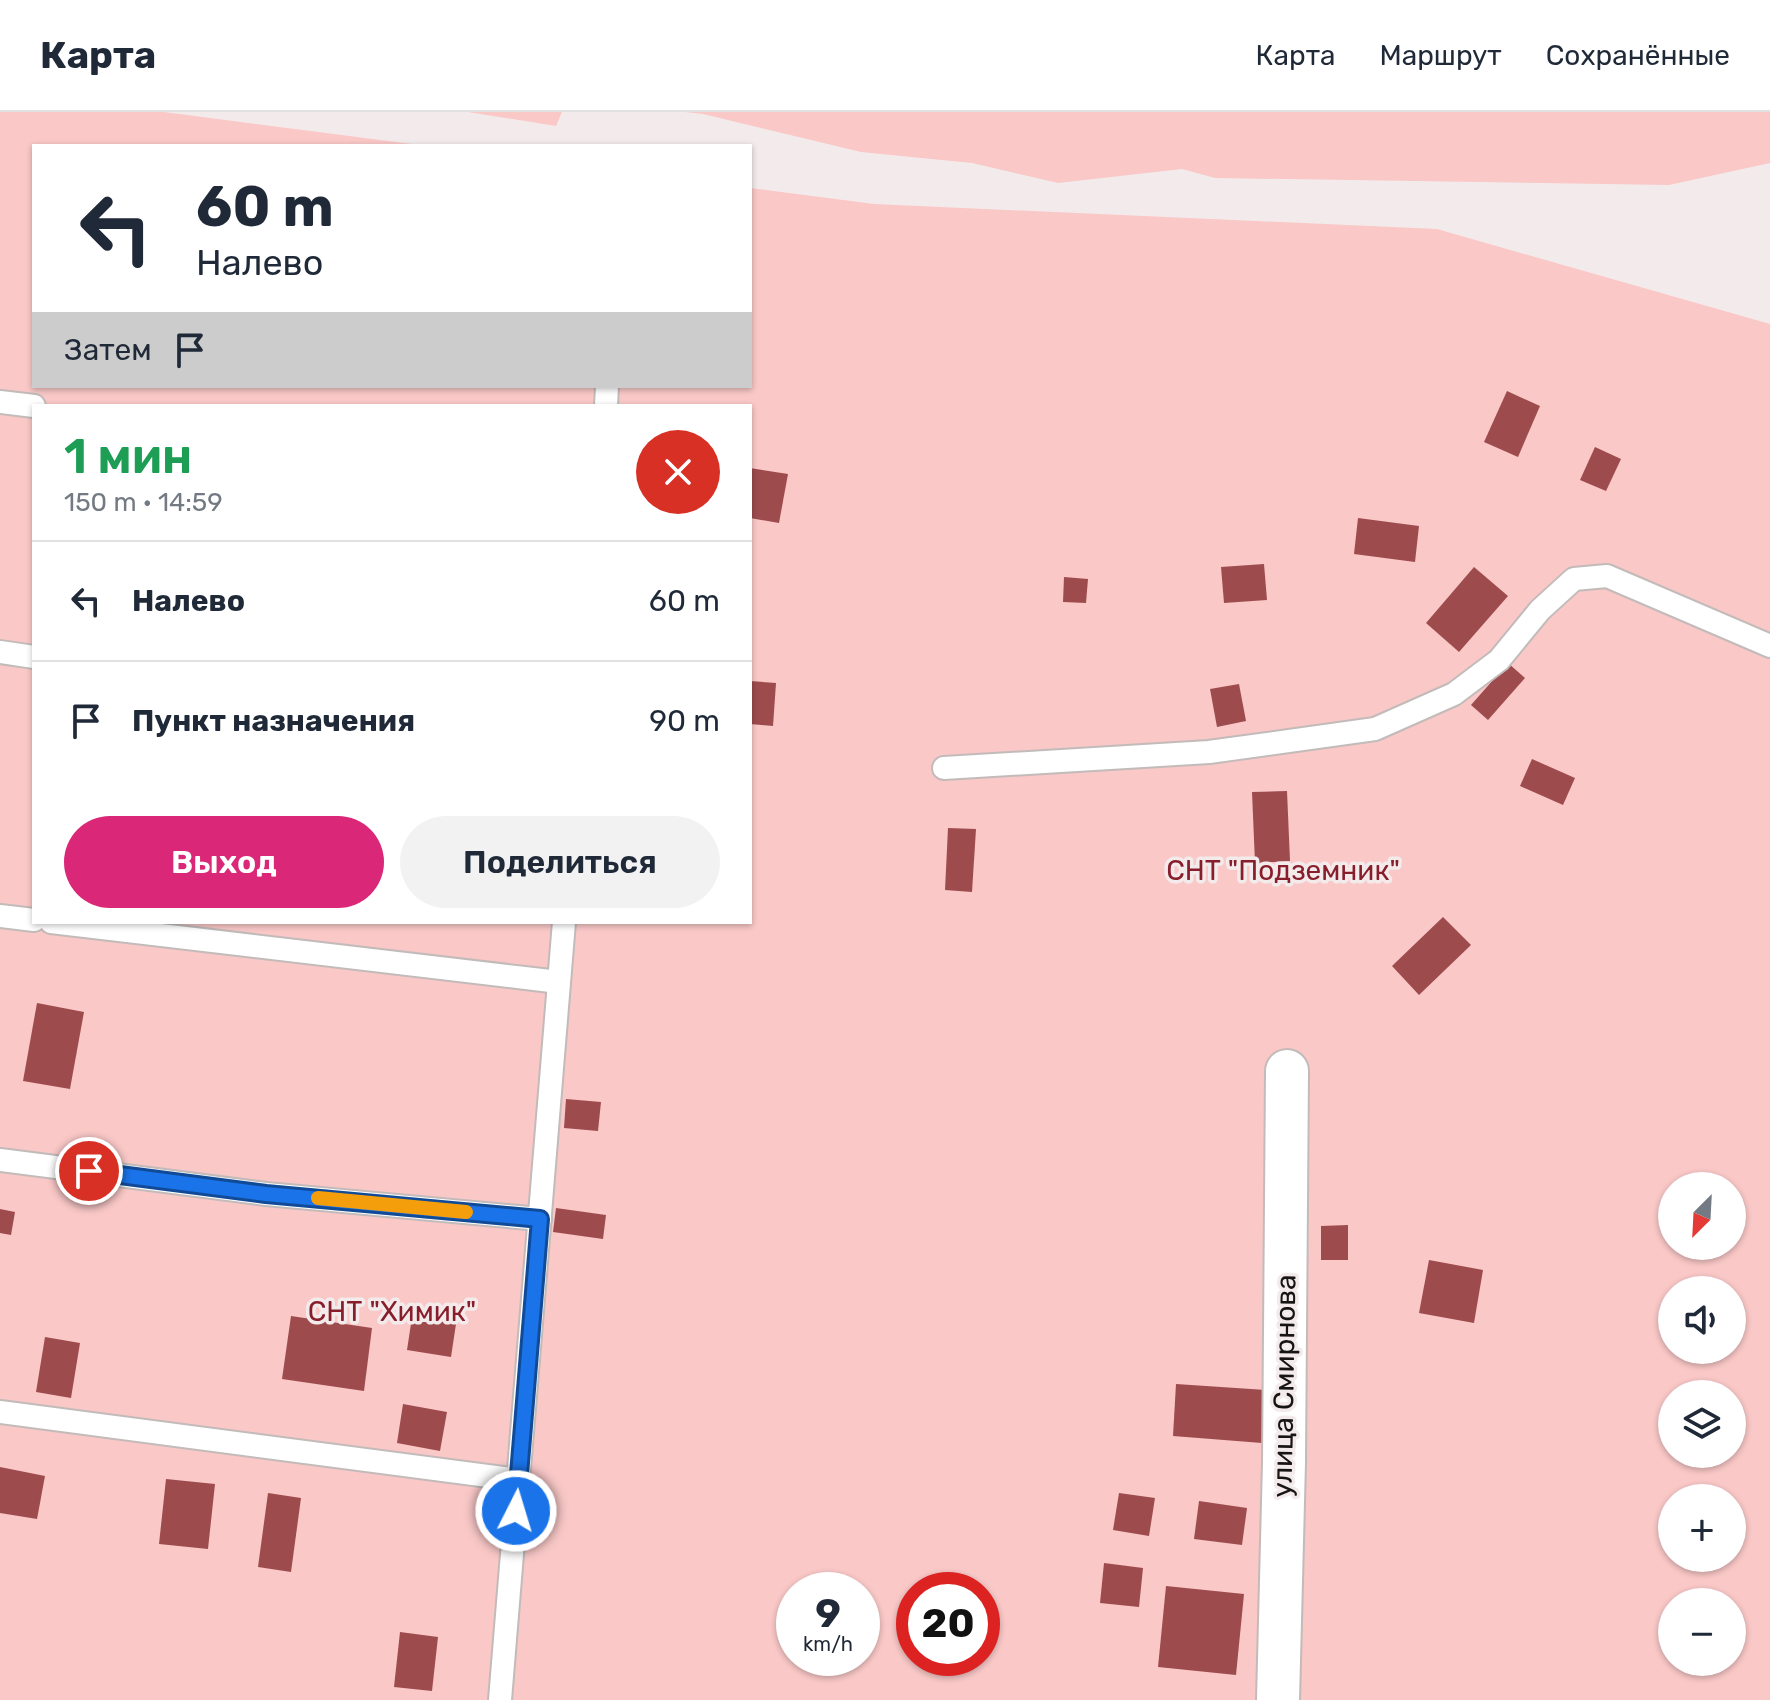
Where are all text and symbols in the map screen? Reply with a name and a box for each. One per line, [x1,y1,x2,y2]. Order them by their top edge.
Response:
text: Карта [40,32,156,78]
text: Карта [1256,39,1335,72]
text: Маршрут [1379,39,1502,72]
text: Сохранённые [1546,39,1730,72]
text: 60 m [196,174,334,240]
icon: left [64,176,168,280]
text: Налево [196,241,323,284]
icon: arrive [168,328,212,372]
text: Затем [64,332,152,368]
text: 1 мин [64,428,192,485]
button: close [636,430,720,514]
text: 150 m · 14:59 [64,487,223,518]
icon: left [64,579,108,623]
text: Налево [132,583,245,619]
text: 60 m [649,583,720,619]
icon: arrive [64,699,108,743]
text: Пункт назначения [132,703,415,739]
text: 90 m [649,703,720,739]
button: Выход [64,816,384,908]
button: Поделиться [400,816,720,908]
park label: СНТ "Подземник" [1166,854,1400,887]
pin [55,1137,123,1205]
icon: arrive [67,1149,111,1193]
north arrow [1658,1172,1746,1260]
map controls [1658,1172,1746,1676]
street label: улица Смирнова [1266,1274,1302,1498]
button: sound [1658,1276,1746,1364]
park label: СНТ "Химик" [308,1295,476,1328]
button: layers [1658,1380,1746,1468]
position arrow [474,1469,558,1553]
button: + [1658,1484,1746,1572]
speed limit sign: 20 [896,1572,1000,1676]
button: − [1658,1588,1746,1676]
text: 9 [815,1590,841,1637]
text: km/h [803,1632,853,1656]

